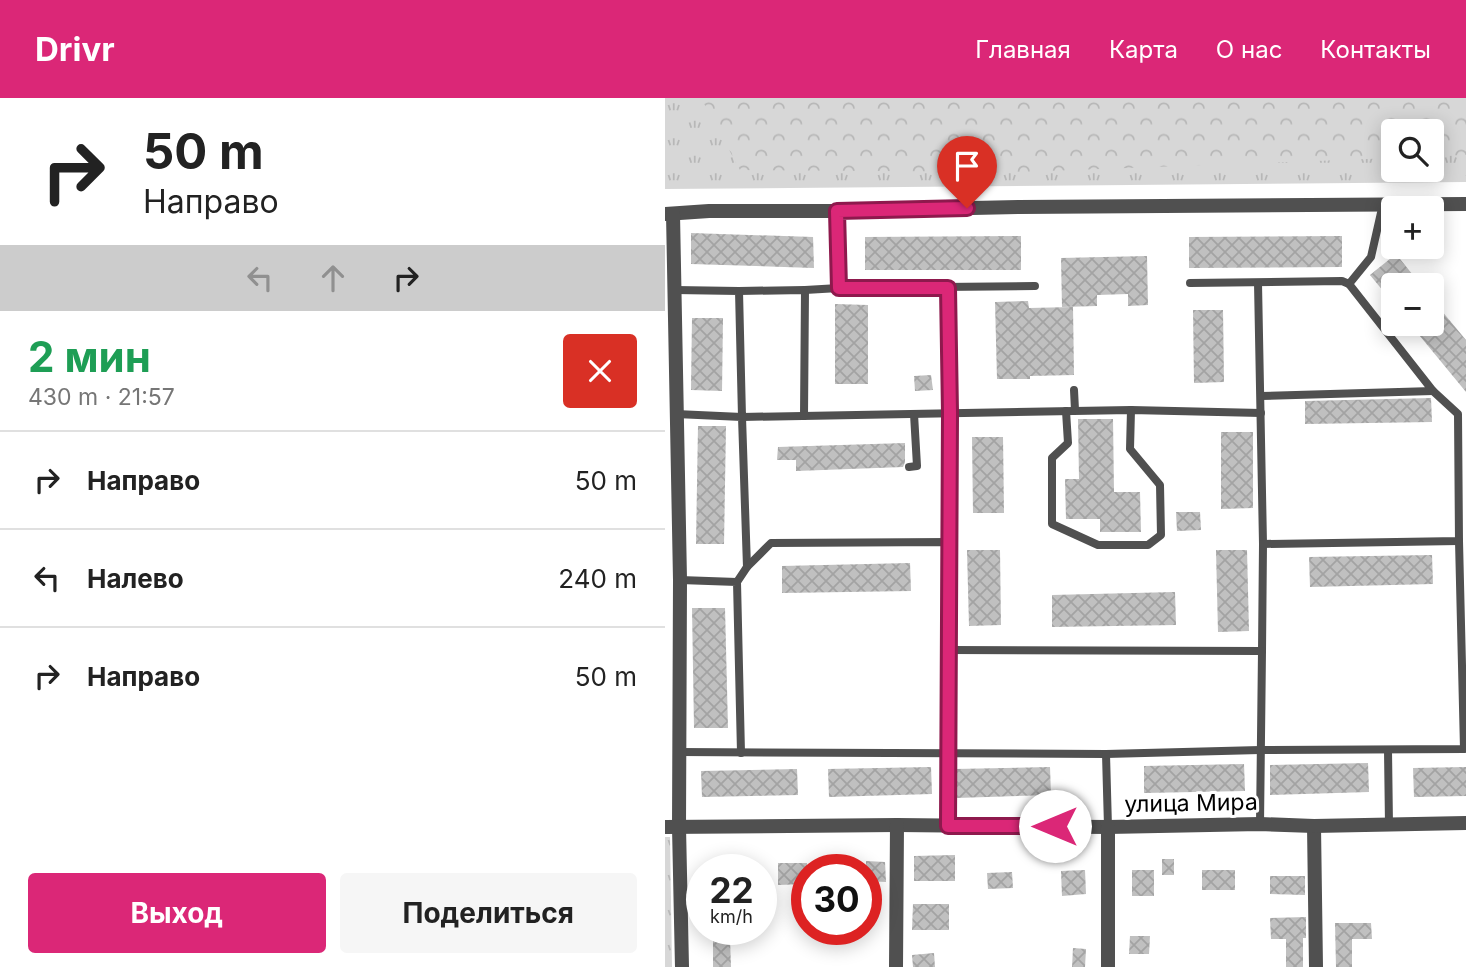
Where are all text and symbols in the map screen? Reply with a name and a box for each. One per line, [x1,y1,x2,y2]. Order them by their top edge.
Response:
text: Drivr [35,29,115,69]
text: Главная [975,35,1071,64]
text: Карта [1109,35,1178,64]
text: О нас [1216,35,1282,64]
text: Контакты [1320,35,1431,64]
map controls [1381,119,1444,336]
button: search [1381,119,1444,182]
text: 50 m [143,122,264,181]
icon: right [28,126,119,217]
pin [937,136,997,208]
icon: arrive [948,147,986,185]
text: Направо [143,182,279,221]
button: + [1381,196,1444,259]
icon: left [241,259,279,297]
icon: ahead [314,259,352,297]
icon: right [387,259,425,297]
button: − [1381,273,1444,336]
text: 2 мин [28,331,151,382]
button: close [563,334,637,408]
text: 430 m · 21:57 [28,383,175,411]
icon: right [28,461,66,499]
text: Направо [87,465,200,496]
text: 50 m [575,465,637,496]
icon: left [28,559,66,597]
text: Налево [87,563,184,594]
text: 240 m [558,563,637,594]
icon: right [28,657,66,695]
text: Направо [87,661,200,692]
text: 50 m [575,661,637,692]
street label: улица Мира [1124,788,1258,818]
position arrow [1018,789,1092,863]
speed limit sign: 30 [791,854,882,945]
text: 22 [709,869,754,911]
button: Выход [28,873,326,953]
button: Поделиться [340,873,637,953]
text: km/h [710,906,753,927]

